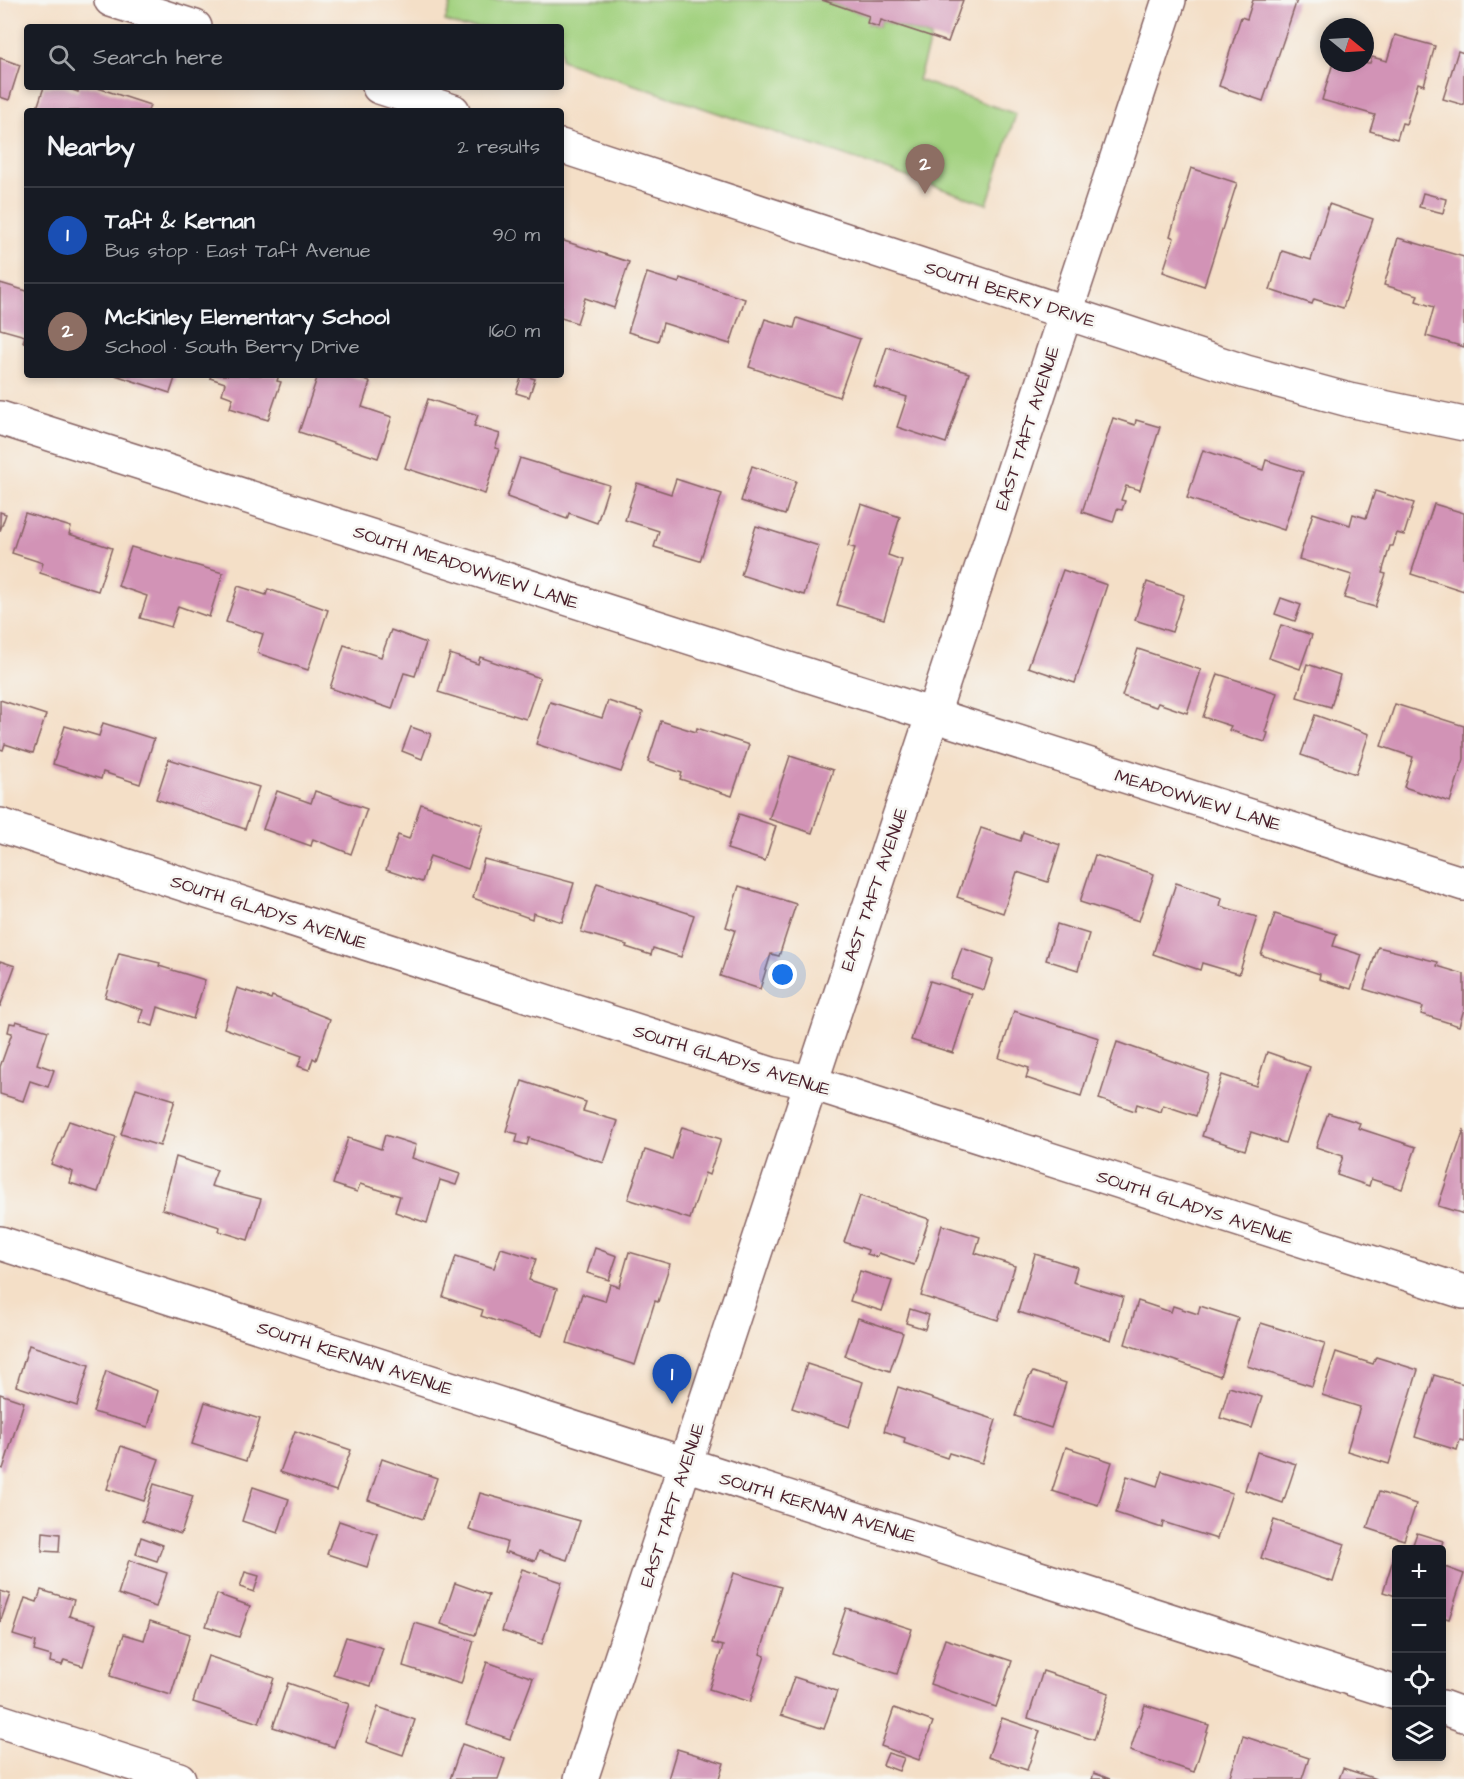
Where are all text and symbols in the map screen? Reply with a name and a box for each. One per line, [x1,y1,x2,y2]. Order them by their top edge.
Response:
north arrow [1320,18,1374,72]
search box [24,24,564,90]
icon: search [45,41,78,74]
text: Search here [93,42,223,73]
text: Nearby [48,129,135,165]
text: 2 results [457,133,540,161]
pin: 2 [906,144,944,194]
text: Taft & Kernan [105,206,255,237]
text: 1 [66,221,69,249]
text: 90 m [492,221,540,249]
text: Bus stop · East Taft Avenue [105,237,371,265]
street label: SOUTH BERRY DRIVE [921,255,1099,334]
text: McKinley Elementary School [105,302,390,333]
text: 2 [62,317,73,345]
text: 160 m [489,317,540,345]
text: School · South Berry Drive [105,333,359,361]
street label: EAST TAFT AVENUE [989,343,1066,513]
street label: SOUTH MEADOWVIEW LANE [350,519,582,616]
street label: MEADOWVIEW LANE [1112,763,1284,838]
street label: EAST TAFT AVENUE [835,804,914,974]
street label: SOUTH GLADYS AVENUE [167,869,371,956]
your location [768,960,797,989]
street label: SOUTH GLADYS AVENUE [630,1019,834,1103]
street label: SOUTH GLADYS AVENUE [1093,1164,1297,1251]
street label: SOUTH KERNAN AVENUE [254,1315,456,1402]
pin: 1 [652,1354,692,1404]
street label: EAST TAFT AVENUE [634,1420,711,1590]
street label: SOUTH KERNAN AVENUE [717,1466,920,1549]
map controls [1392,1545,1446,1761]
button: + [1392,1545,1446,1599]
button: − [1392,1599,1446,1653]
button: locate [1392,1653,1446,1707]
button: layers [1392,1707,1446,1761]

